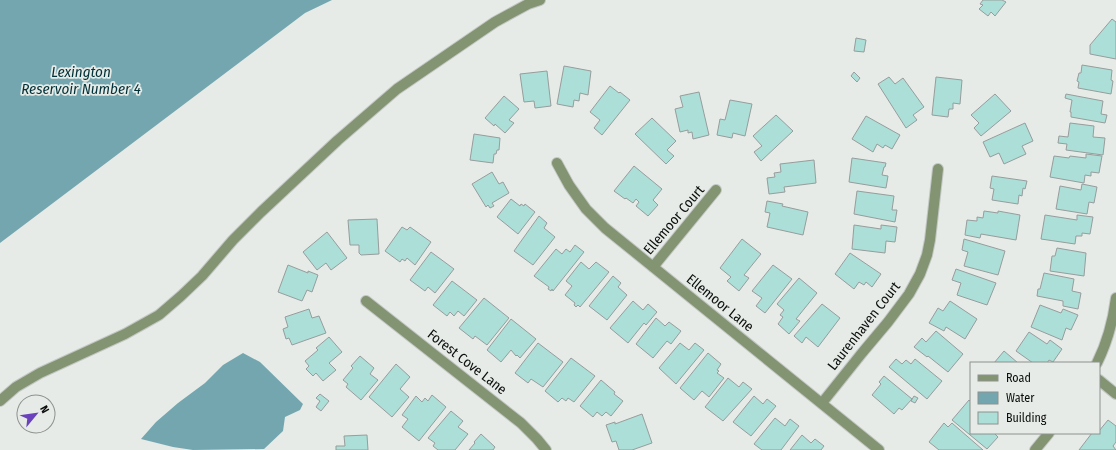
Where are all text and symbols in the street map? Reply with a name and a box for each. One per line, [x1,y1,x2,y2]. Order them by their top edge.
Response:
water label: Lexington Reservoir Number 4 [21,63,141,98]
street label: Ellemoor Court [640,182,708,258]
street label: Ellemoor Lane [683,271,757,335]
street label: Laurenhaven Court [824,278,904,374]
street label: Forest Cove Lane [424,326,510,398]
legend [970,362,1100,434]
text: Road [1006,371,1031,385]
text: Water [1006,391,1035,405]
north arrow [16,394,56,434]
text: N [37,403,52,415]
text: Building [1006,411,1047,425]

